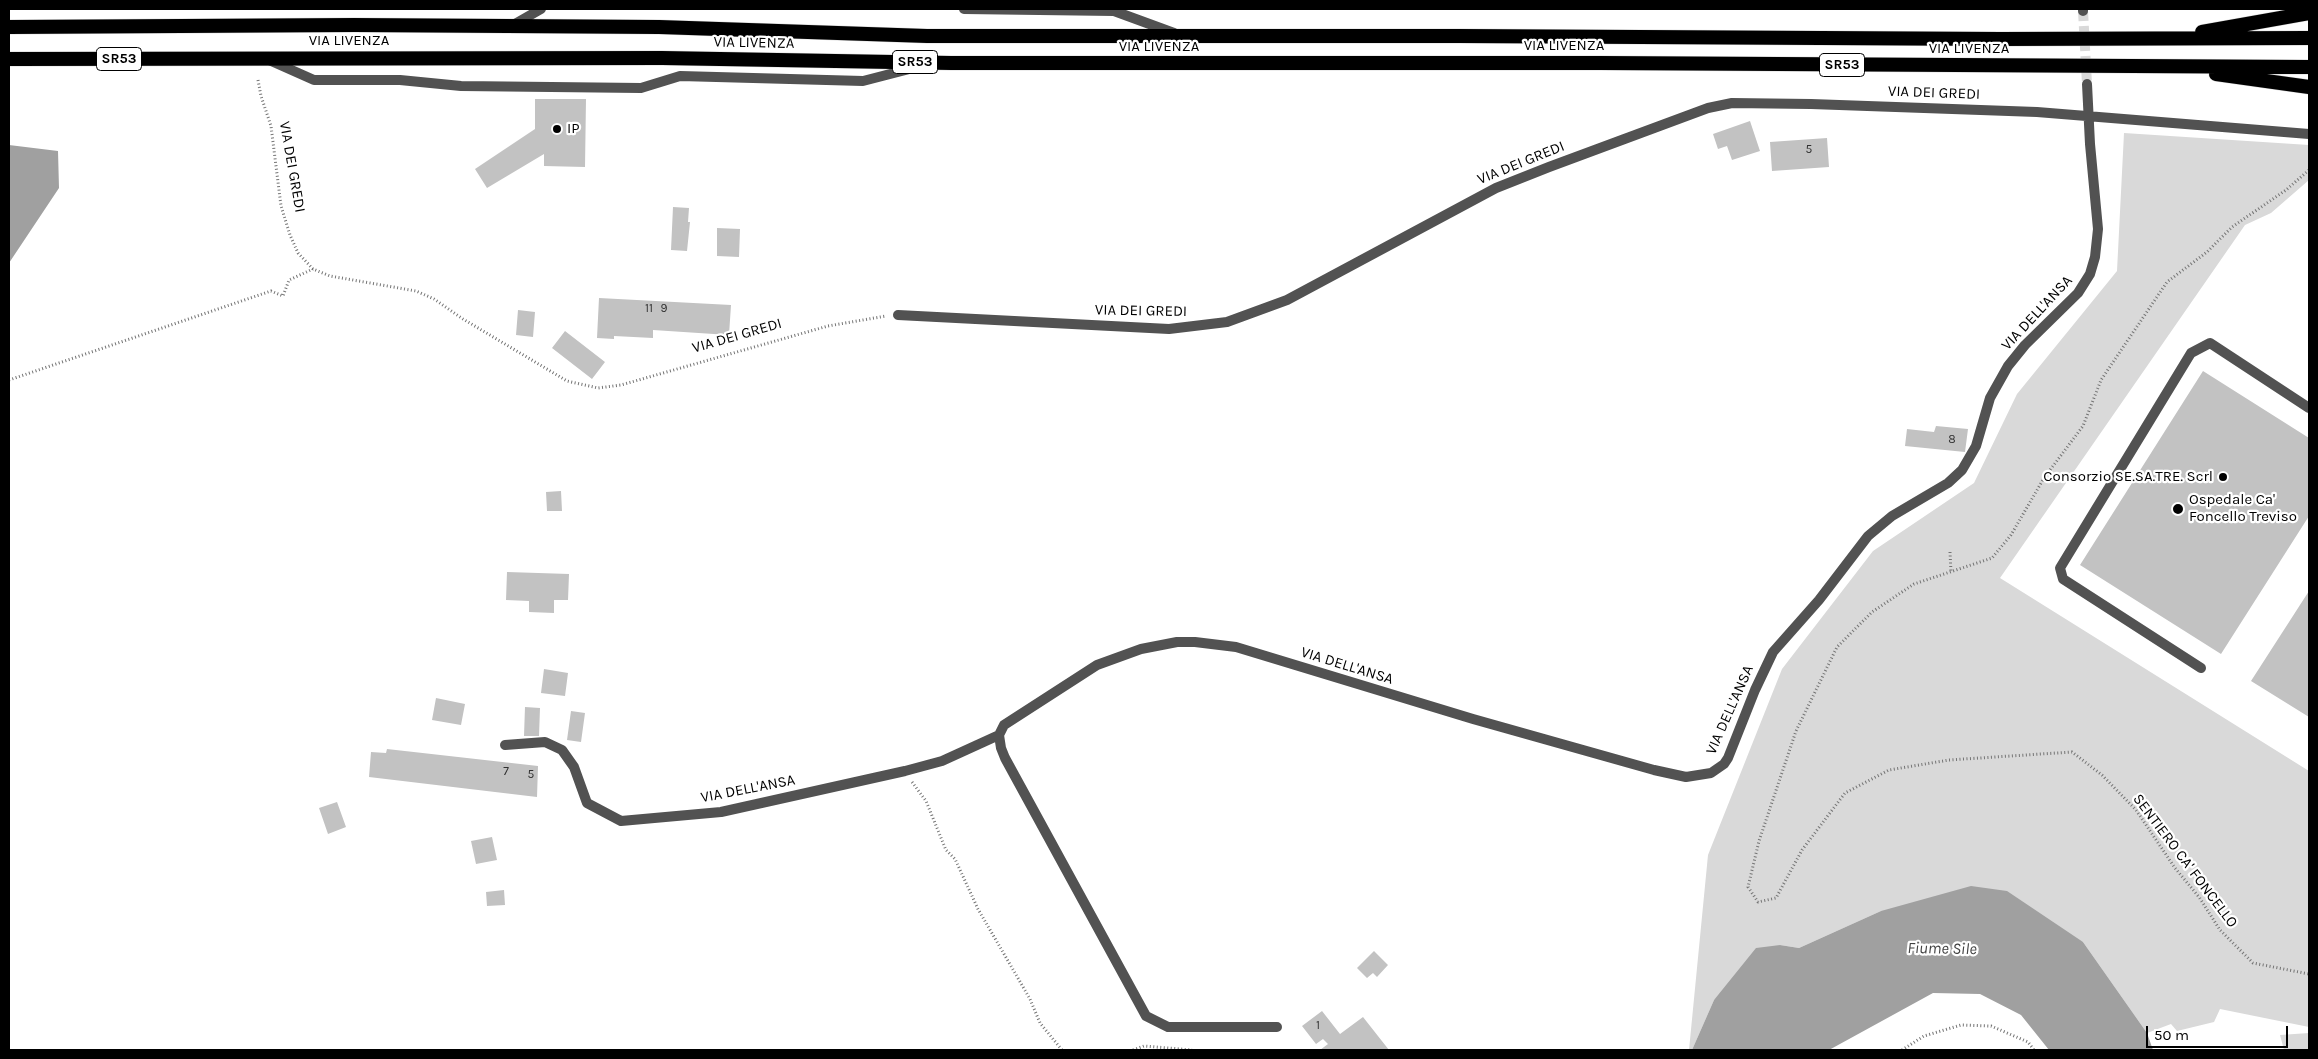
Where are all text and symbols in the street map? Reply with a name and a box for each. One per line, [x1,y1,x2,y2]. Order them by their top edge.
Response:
street label: VIA LIVENZA [309,32,389,50]
street label: VIA LIVENZA [714,33,794,53]
street label: VIA LIVENZA [1524,37,1604,55]
street label: VIA LIVENZA [1119,38,1199,56]
street label: VIA LIVENZA [1929,40,2009,58]
road number: SR53 [96,48,142,70]
road number: SR53 [892,51,938,74]
road number: SR53 [1820,54,1864,76]
street label: VIA DEI GREDI [1888,82,1980,104]
street label: VIA DEI GREDI [275,120,309,214]
place label: IP [567,120,580,138]
marker: IP [551,123,563,135]
street label: VIA DEI GREDI [1475,137,1567,189]
house number: 5 [1806,143,1812,157]
street label: VIA DELL'ANSA [1998,272,2076,354]
street label: VIA DEI GREDI [1095,301,1187,321]
house number: 11 [645,302,653,316]
house number: 9 [661,302,667,316]
street label: VIA DEI GREDI [690,315,784,357]
house number: 8 [1948,433,1956,447]
place label: Consorzio SE.SA.TRE. Scrl [2043,468,2213,486]
marker: Consorzio SE.SA.TRE. Scrl [2217,471,2229,483]
place label: Ospedale Ca' Foncello Treviso [2189,491,2297,526]
marker: Ospedale Ca' Foncello Treviso [2171,502,2185,516]
street label: VIA DELL'ANSA [1299,643,1395,689]
street label: VIA DELL'ANSA [1702,663,1758,757]
house number: 7 [503,765,509,779]
house number: 5 [528,768,534,782]
street label: VIA DELL'ANSA [699,771,797,807]
street label: SENTIERO CA' FONCELLO [2129,791,2241,931]
water label: Fiume Sile [1907,939,1977,959]
scale bar [2148,1016,2290,1048]
house number: 1 [1316,1019,1320,1033]
text: 50 m [2154,1026,2189,1044]

